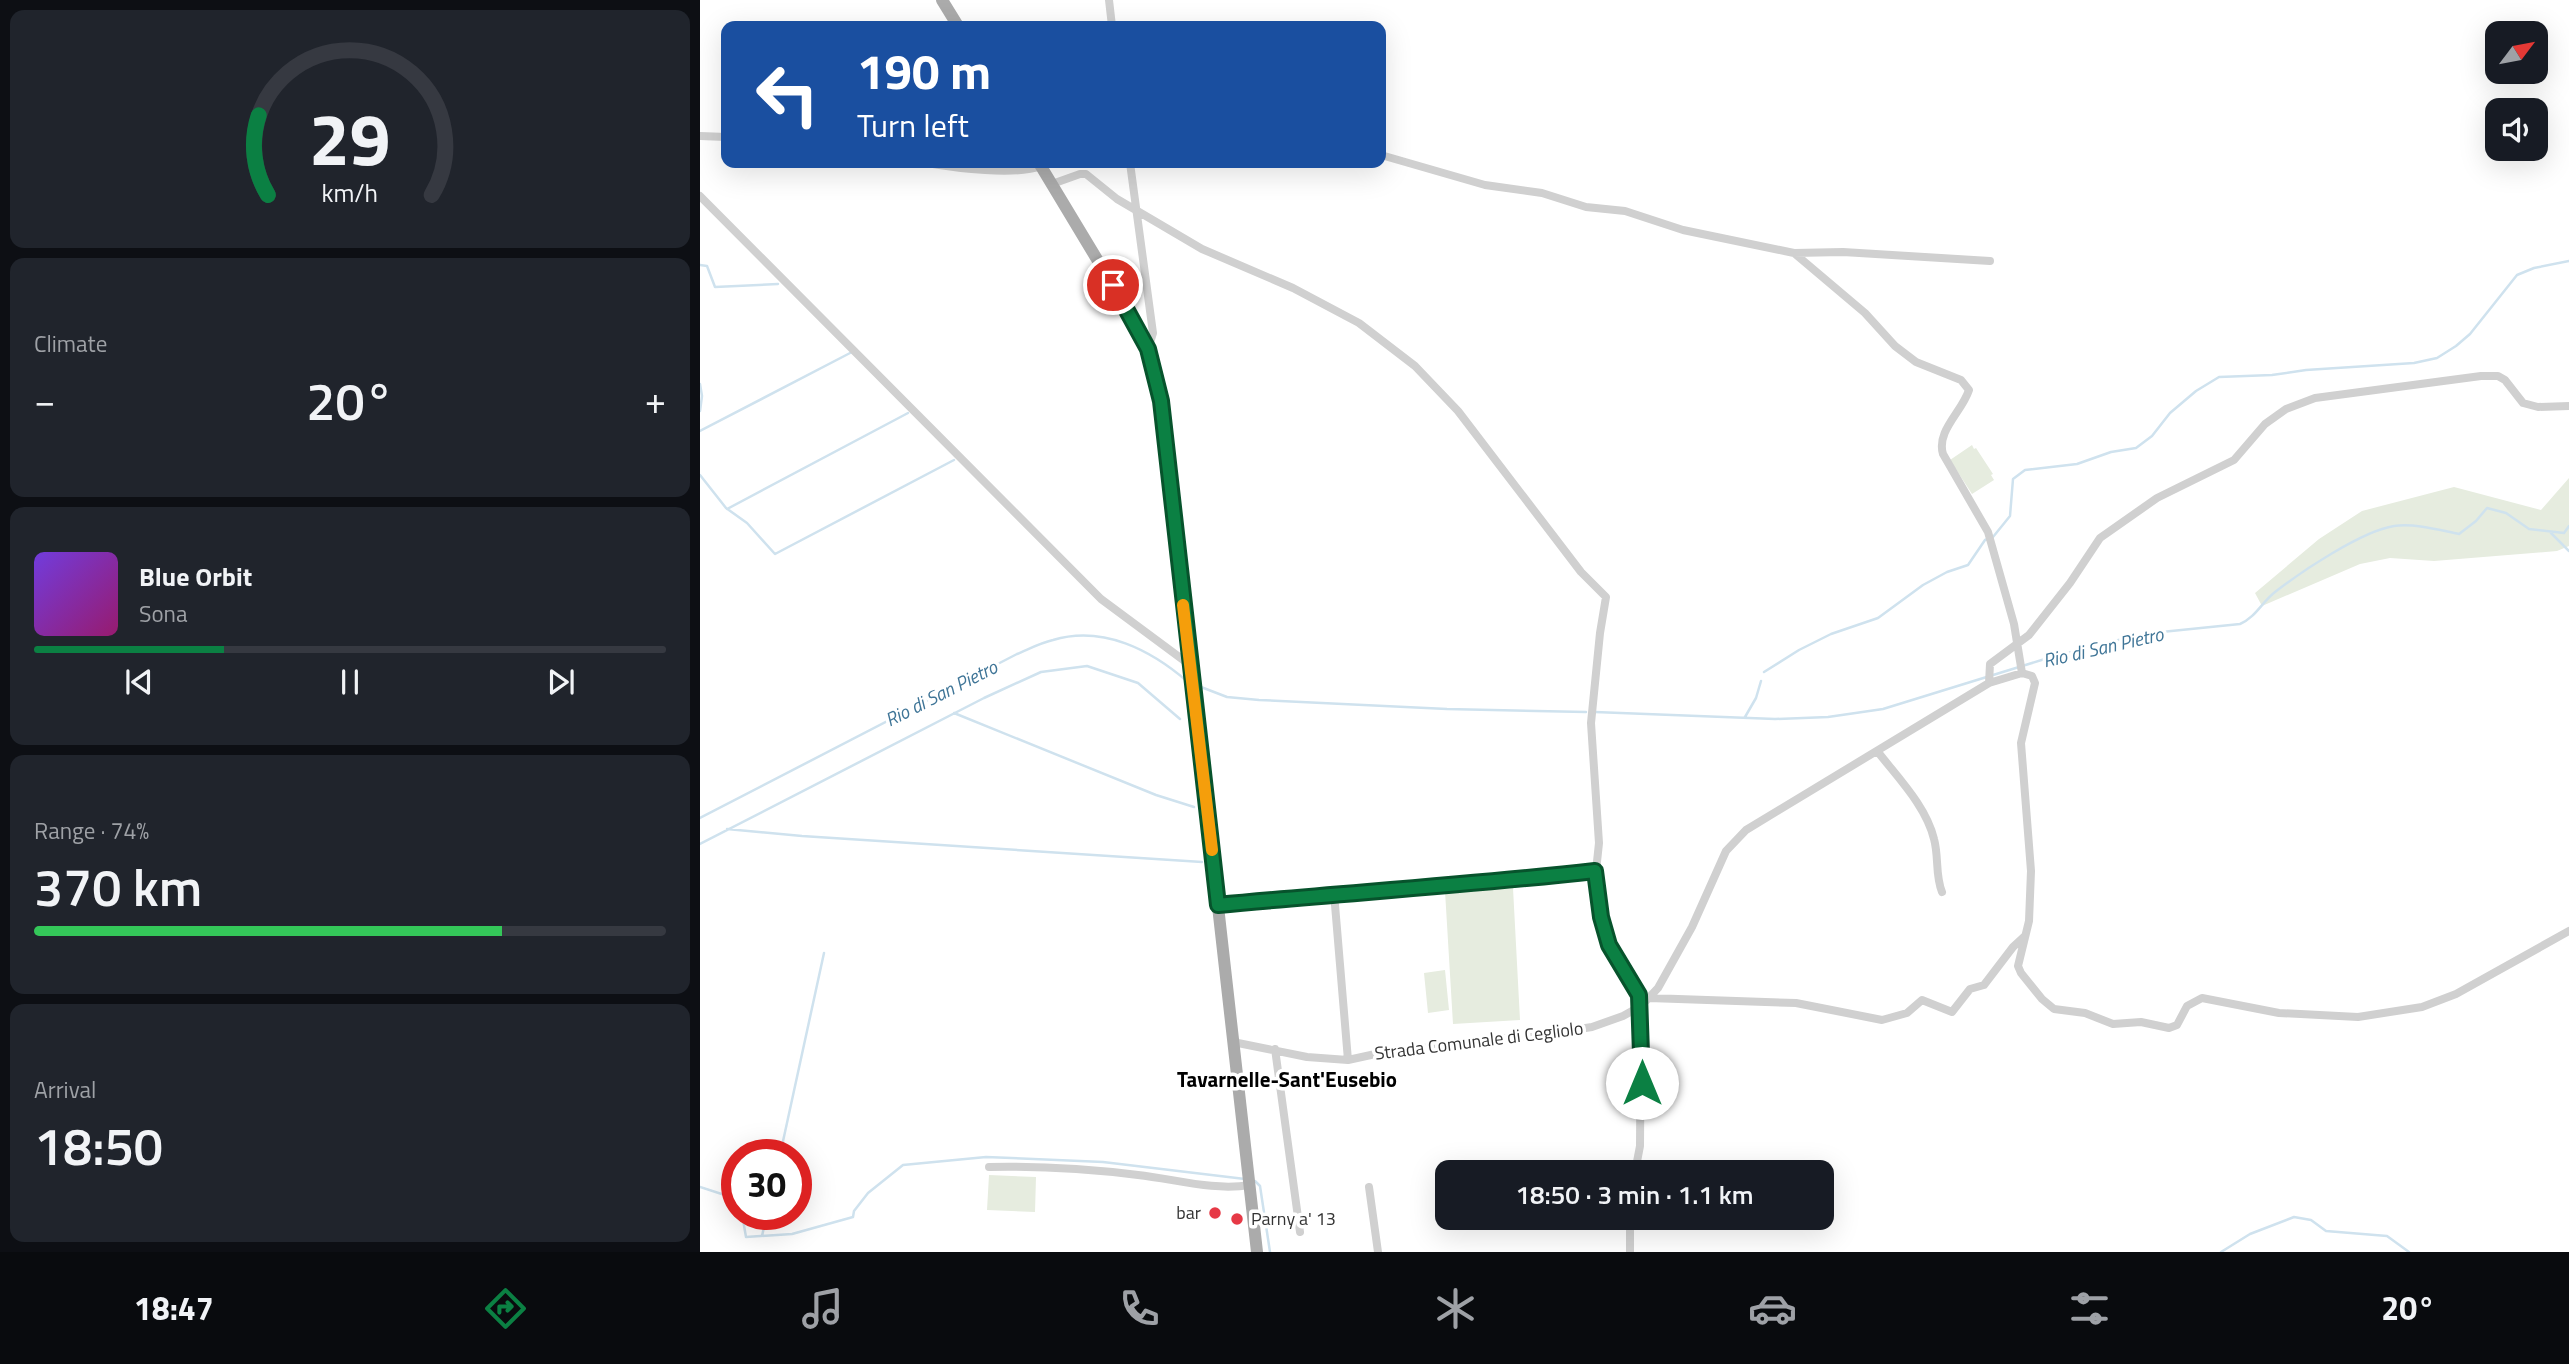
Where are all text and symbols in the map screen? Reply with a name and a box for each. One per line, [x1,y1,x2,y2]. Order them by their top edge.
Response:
north arrow [2485,21,2548,84]
map controls [2485,21,2548,161]
text: 190 m [857,33,991,108]
icon: left [742,49,833,140]
text: 29 [309,84,391,194]
button: sound [2485,98,2548,161]
text: Turn left [857,101,969,149]
text: km/h [322,174,378,212]
pin [1083,255,1143,315]
icon: arrive [1094,266,1132,304]
text: Climate [34,326,107,361]
text: 20° [306,361,394,440]
text: − [34,371,55,429]
text: + [645,371,666,429]
text: Blue Orbit [139,557,252,596]
text: Sona [139,596,187,631]
water label: Rio di San Pietro [2040,618,2167,674]
water label: Rio di San Pietro [880,652,1003,733]
icon: previous [120,663,158,701]
icon: pause [331,663,369,701]
icon: next [542,663,580,701]
text: Range · 74% [34,813,149,848]
text: 370 km [34,847,202,926]
street label: Strada Comunale di Cegliolo [1373,1014,1585,1067]
position arrow [1605,1046,1679,1120]
district label: Tavarnelle-Sant'Eusebio [1177,1063,1397,1095]
text: Arrival [34,1072,96,1107]
text: 18:50 [34,1106,163,1185]
speed limit sign: 30 [721,1139,812,1230]
text: 18:50 · 3 min · 1.1 km [1515,1175,1754,1214]
place label: bar [1176,1199,1201,1226]
marker: bar [1207,1205,1223,1221]
place label: Parny a' 13 [1251,1205,1336,1232]
marker: Parny a' 13 [1229,1211,1245,1227]
text: 18:47 [134,1284,214,1332]
icon: directions [481,1284,530,1333]
icon: music [798,1284,847,1333]
icon: phone [1115,1284,1164,1333]
icon: climate [1431,1284,1480,1333]
icon: car [1748,1284,1797,1333]
icon: filters [2065,1284,2114,1333]
text: 20° [2381,1284,2435,1332]

